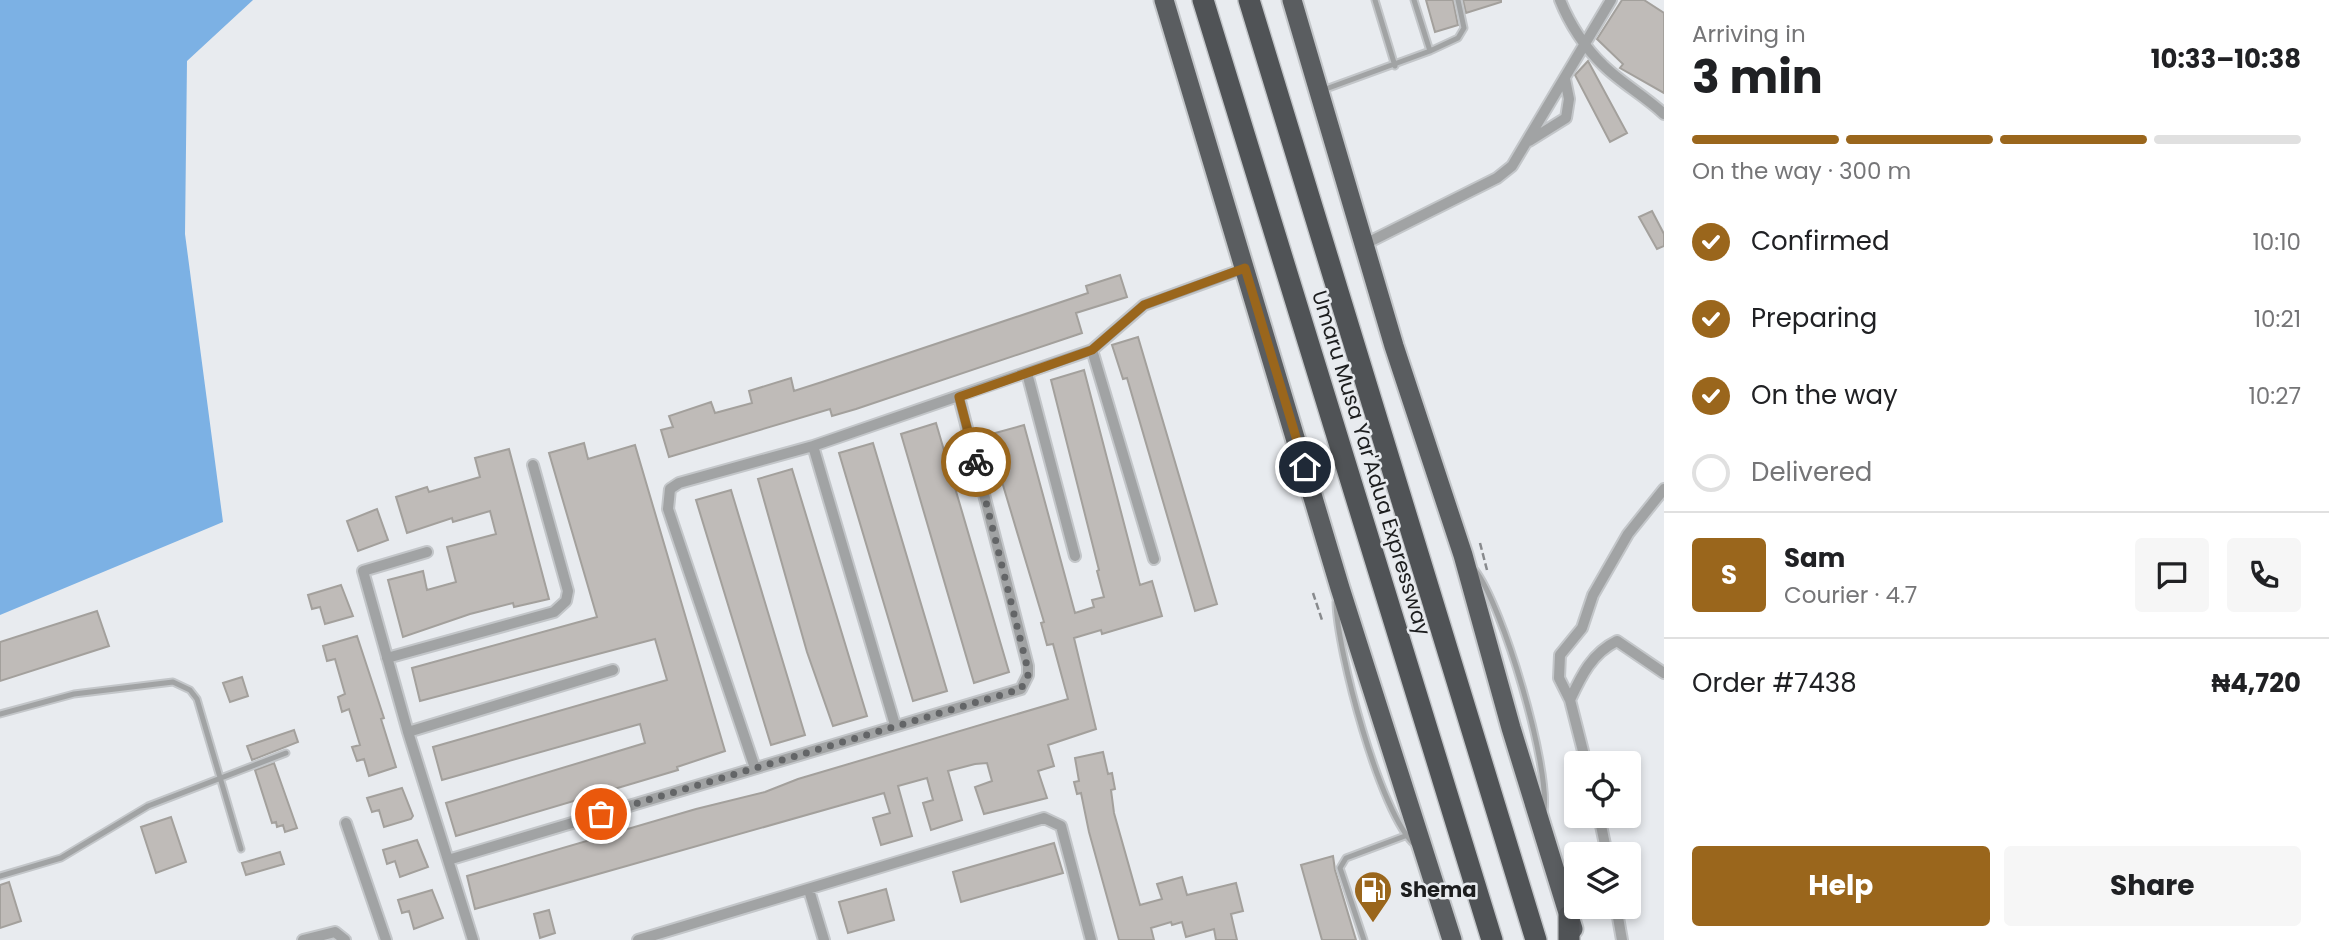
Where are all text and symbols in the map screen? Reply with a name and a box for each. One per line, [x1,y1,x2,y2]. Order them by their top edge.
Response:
text: Arriving in [1692,18,1806,50]
text: 10:33–10:38 [2151,41,2301,77]
text: 3 min [1692,45,1823,109]
text: On the way · 300 m [1692,155,1911,187]
icon: check [1692,223,1730,261]
text: Confirmed [1751,223,1889,259]
text: 10:10 [2252,226,2301,258]
street label: Umaru Musa Yar'Adua Expressway [1305,287,1438,639]
icon: check [1692,300,1730,338]
text: Preparing [1751,300,1877,336]
text: 10:21 [2254,303,2301,335]
icon: check [1692,377,1730,415]
text: On the way [1751,377,1898,413]
text: 10:27 [2249,380,2301,412]
courier [941,427,1011,497]
pin [1275,437,1335,497]
icon: bike [957,443,995,481]
icon: home [1286,448,1324,486]
text: Delivered [1751,454,1872,490]
button: chat [2135,538,2209,612]
button: phone [2227,538,2301,612]
text: Sam [1784,540,1845,576]
text: S [1721,557,1737,593]
text: Courier · 4.7 [1784,579,1917,611]
text: Order #7438 [1692,665,1857,701]
text: ₦4,720 [2211,665,2301,701]
map controls [1564,751,1641,919]
button: locate [1564,751,1641,828]
pin [571,784,631,844]
icon: bag [582,795,620,833]
button: layers [1564,842,1641,919]
button: Help [1692,846,1990,926]
button: Share [2004,846,2301,926]
fuel station icon: Shema [1352,869,1394,924]
place label: Shema [1400,875,1477,904]

